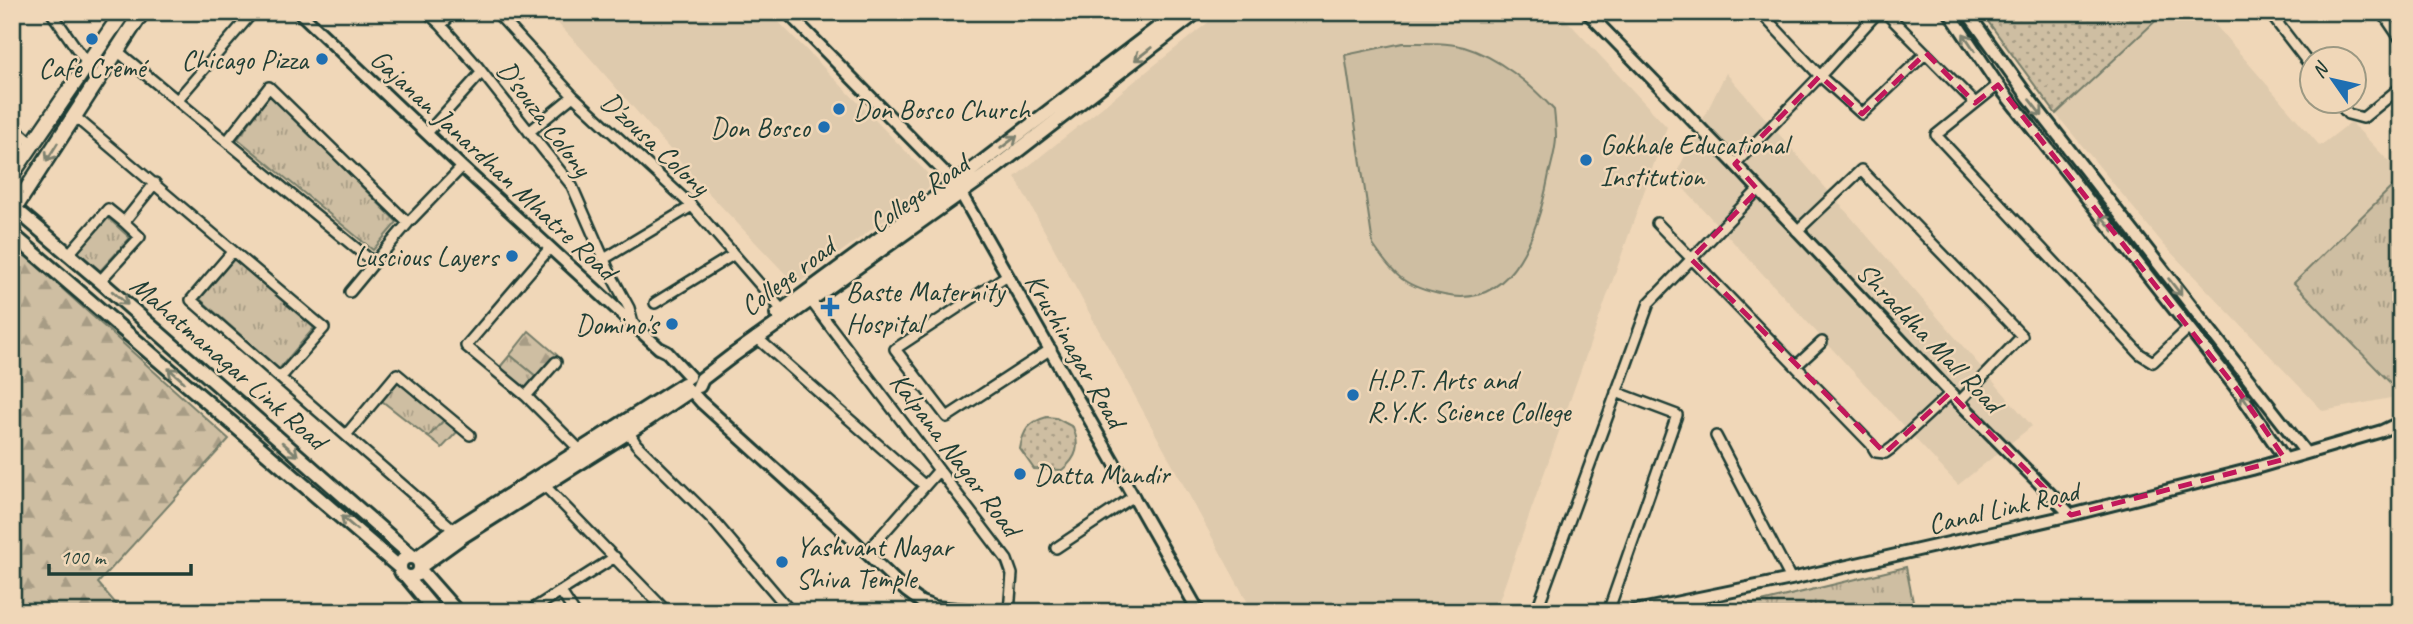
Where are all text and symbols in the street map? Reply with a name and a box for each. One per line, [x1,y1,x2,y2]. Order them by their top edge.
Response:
marker: Cafe Cremé [84,31,100,47]
one-way arrow [1962,33,1976,52]
street label: Gajanan Janardhan Mhatre Road [363,41,627,290]
place label: Chicago Pizza [182,42,310,77]
north arrow [2298,46,2368,116]
one-way arrow [1135,47,1153,62]
place label: Cafe Cremé [39,50,149,85]
marker: Chicago Pizza [314,51,330,67]
street label: D'souza Colony [490,53,601,185]
text: N [2306,57,2335,83]
street label: D'zousa Colony [594,84,719,204]
place label: Don Bosco Church [853,92,1032,127]
one-way arrow [2028,98,2043,116]
marker: Don Bosco Church [831,101,847,117]
place label: Don Bosco [710,110,812,145]
marker: Don Bosco [816,119,832,135]
place label: Gokhale Educational Institution [1600,127,1793,194]
one-way arrow [1000,135,1019,150]
one-way arrow [44,141,58,161]
street label: College Road [861,144,978,241]
marker: Gokhale Educational Institution [1578,152,1594,168]
one-way arrow [2099,214,2115,232]
street label: College road [733,227,845,323]
place label: Luscious Layers [354,239,500,274]
marker: Luscious Layers [504,248,520,264]
street label: Shraddha Mall Road [1849,255,2013,423]
street label: Krushinagar Road [1017,267,1136,437]
street label: Mahatmanagar Link Road [123,268,337,460]
place label: Baste Maternity Hospital [846,274,1007,341]
one-way arrow [2167,278,2182,296]
one-way arrow [111,290,129,306]
marker: Baste Maternity Hospital [820,297,840,317]
place label: Domino's [575,307,660,342]
marker: Domino's [664,316,680,332]
place label: H.P.T. Arts and R.Y.K. Science College [1367,362,1572,429]
street label: Kalpana Nagar Road [882,365,1031,547]
one-way arrow [167,367,185,383]
marker: H.P.T. Arts and R.Y.K. Science College [1345,387,1361,403]
one-way arrow [2240,393,2254,412]
one-way arrow [281,441,299,457]
place label: Datta Mandir [1034,457,1171,492]
marker: Datta Mandir [1012,466,1028,482]
street label: Canal Link Road [1924,472,2086,542]
one-way arrow [340,515,358,531]
place label: Yashvant Nagar Shiva Temple [796,529,955,596]
scale bar [49,533,191,577]
text: 100 m [60,544,107,570]
marker: Yashvant Nagar Shiva Temple [774,554,790,570]

